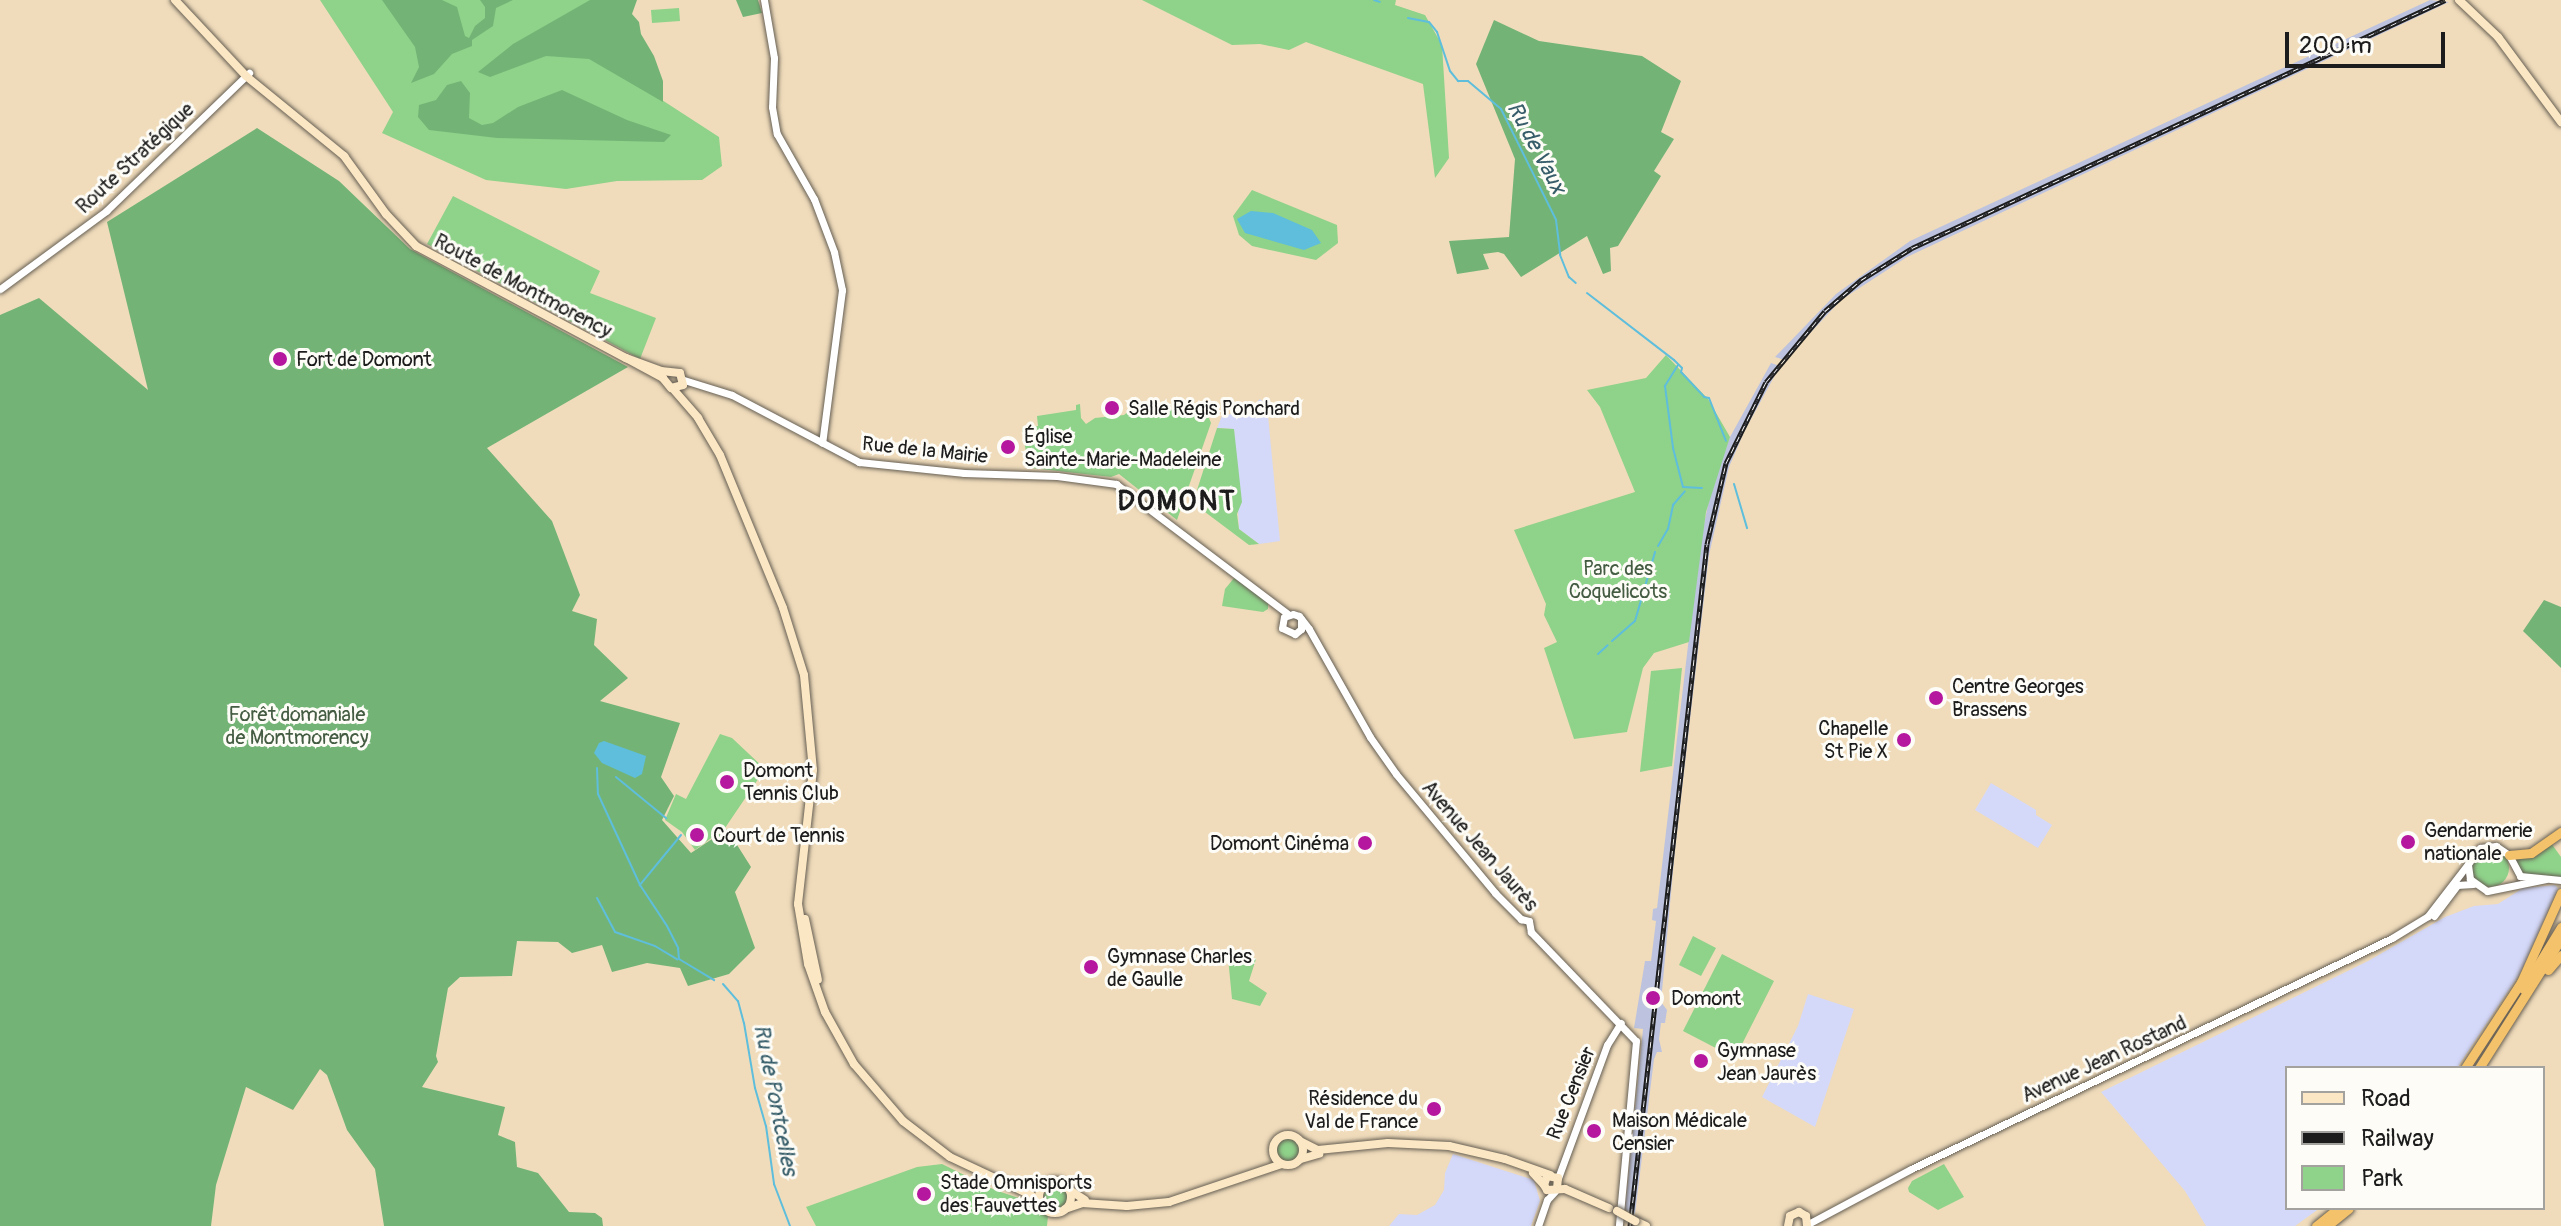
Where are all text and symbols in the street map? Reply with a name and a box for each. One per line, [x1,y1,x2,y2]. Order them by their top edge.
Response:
scale bar [2289,16,2449,66]
text: 200 m [2299,31,2372,60]
street label: Route Stratégique [71,97,199,219]
water label: Ru de Vaux [1501,98,1571,198]
street label: Route de Montmorency [430,229,616,343]
place label: Fort de Domont [296,347,432,371]
marker: Fort de Domont [271,350,289,368]
place label: Salle Régis Ponchard [1128,396,1300,420]
marker: Salle Régis Ponchard [1103,399,1121,417]
place label: Église Sainte-Marie-Madeleine [1024,424,1221,471]
street label: Rue de la Mairie [861,431,989,469]
marker: Église Sainte-Marie-Madeleine [999,438,1017,456]
district label: DOMONT [1117,485,1237,519]
park label: Parc des Coquelicots [1569,556,1667,603]
place label: Centre Georges Brassens [1952,674,2084,721]
marker: Centre Georges Brassens [1927,689,1945,707]
park label: Forêt domaniale de Montmorency [225,702,369,749]
place label: Chapelle St Pie X [1818,716,1888,763]
marker: Chapelle St Pie X [1895,731,1913,749]
place label: Domont Tennis Club [743,758,839,805]
marker: Domont Tennis Club [718,773,736,791]
street label: Avenue Jean Jaurès [1417,776,1543,916]
place label: Gendarmerie nationale [2424,818,2532,865]
place label: Court de Tennis [713,823,844,847]
marker: Court de Tennis [688,826,706,844]
place label: Domont Cinéma [1210,831,1349,855]
marker: Gendarmerie nationale [2399,833,2417,851]
marker: Domont Cinéma [1356,834,1374,852]
place label: Gymnase Charles de Gaulle [1107,944,1252,991]
marker: Gymnase Charles de Gaulle [1082,958,1100,976]
place label: Domont [1671,986,1741,1010]
marker: Domont [1642,987,1664,1009]
street label: Avenue Jean Rostand [2018,1010,2190,1108]
water label: Ru de Pontcelles [747,1022,803,1178]
place label: Gymnase Jean Jaurès [1717,1038,1816,1085]
street label: Rue Censier [1542,1043,1600,1143]
marker: Gymnase Jean Jaurès [1692,1052,1710,1070]
legend [2285,1066,2545,1210]
text: Road [2361,1084,2411,1113]
place label: Résidence du Val de France [1304,1086,1418,1133]
marker: Résidence du Val de France [1425,1100,1443,1118]
place label: Maison Médicale Censier [1612,1108,1747,1155]
marker: Maison Médicale Censier [1583,1120,1605,1142]
text: Railway [2361,1124,2434,1153]
text: Park [2361,1164,2403,1193]
place label: Stade Omnisports des Fauvettes [940,1170,1092,1217]
marker: Stade Omnisports des Fauvettes [915,1185,933,1203]

